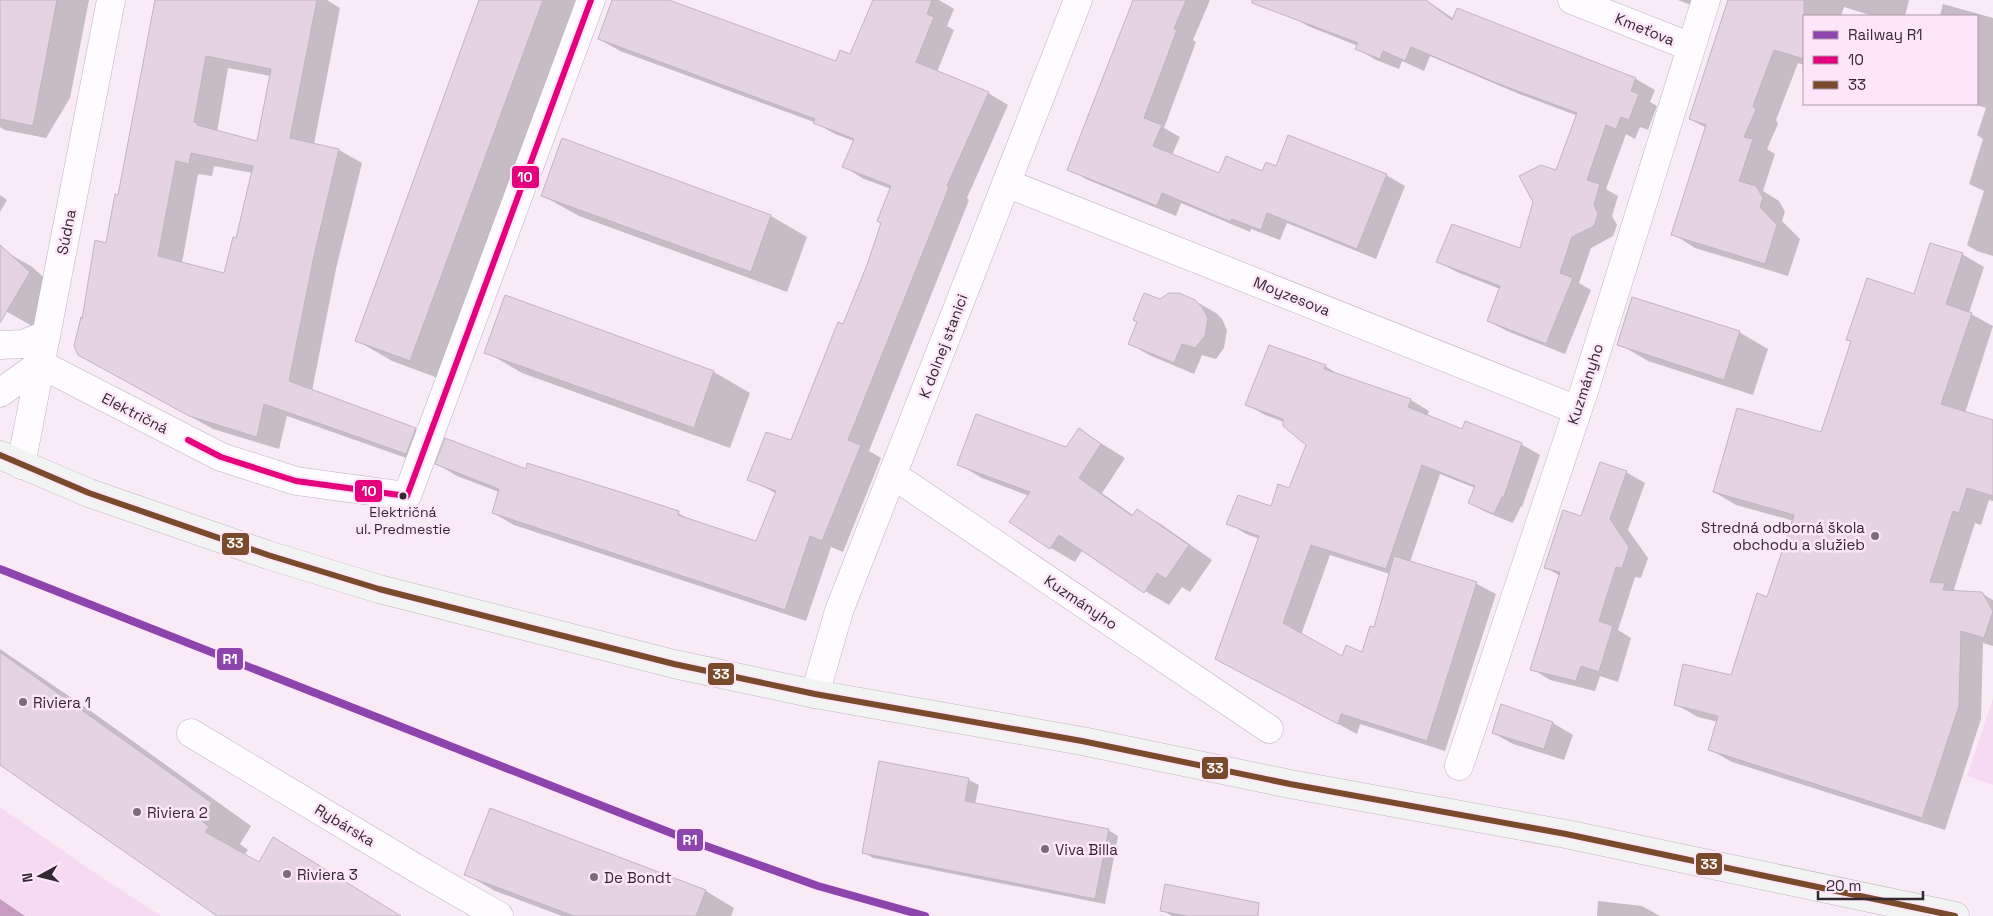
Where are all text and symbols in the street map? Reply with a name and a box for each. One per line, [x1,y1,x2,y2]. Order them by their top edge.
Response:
street label: Kmeťova [1612,8,1678,50]
legend [1803,15,1978,105]
text: Railway R1 [1848,25,1923,44]
text: 10 [1848,50,1864,69]
text: 33 [1848,75,1866,94]
line badge: 10 [511,165,540,189]
text: 10 [517,168,533,186]
street label: Súdna [52,207,80,256]
street label: Moyzesova [1251,272,1334,320]
street label: K dolnej stanici [914,291,972,401]
street label: Kuzmányho [1563,341,1607,427]
street label: Električná [99,388,172,438]
line badge: 10 [354,479,383,503]
text: 10 [361,482,377,500]
marker: Električná ul. Predmestie [398,491,408,501]
place label: Električná ul. Predmestie [355,503,451,538]
place label: Stredná odborná škola obchodu a služieb [1701,518,1865,554]
marker: Stredná odborná škola obchodu a služieb [1869,530,1881,542]
line badge: 33 [221,532,250,556]
text: 33 [226,534,244,552]
street label: Kuzmányho [1041,571,1121,633]
line badge: R1 [216,647,244,671]
text: R1 [222,650,238,668]
line badge: 33 [707,662,735,686]
text: 33 [712,665,730,683]
place label: Riviera 1 [33,693,91,712]
marker: Riviera 1 [17,696,29,708]
line badge: 33 [1201,756,1229,780]
text: 33 [1206,759,1224,777]
street label: Rybárska [311,800,379,851]
place label: Riviera 2 [147,803,208,822]
marker: Riviera 2 [131,806,143,818]
line badge: R1 [676,828,704,852]
text: R1 [682,831,698,849]
place label: Viva Billa [1055,840,1118,859]
marker: Viva Billa [1039,843,1051,855]
north arrow [15,851,65,901]
line badge: 33 [1695,852,1723,876]
text: 33 [1700,855,1718,873]
place label: Riviera 3 [297,865,358,884]
marker: Riviera 3 [281,868,293,880]
place label: De Bondt [604,868,672,887]
scale bar [1818,868,1923,900]
marker: De Bondt [588,871,600,883]
text: N [18,872,37,883]
text: 20 m [1826,876,1861,895]

